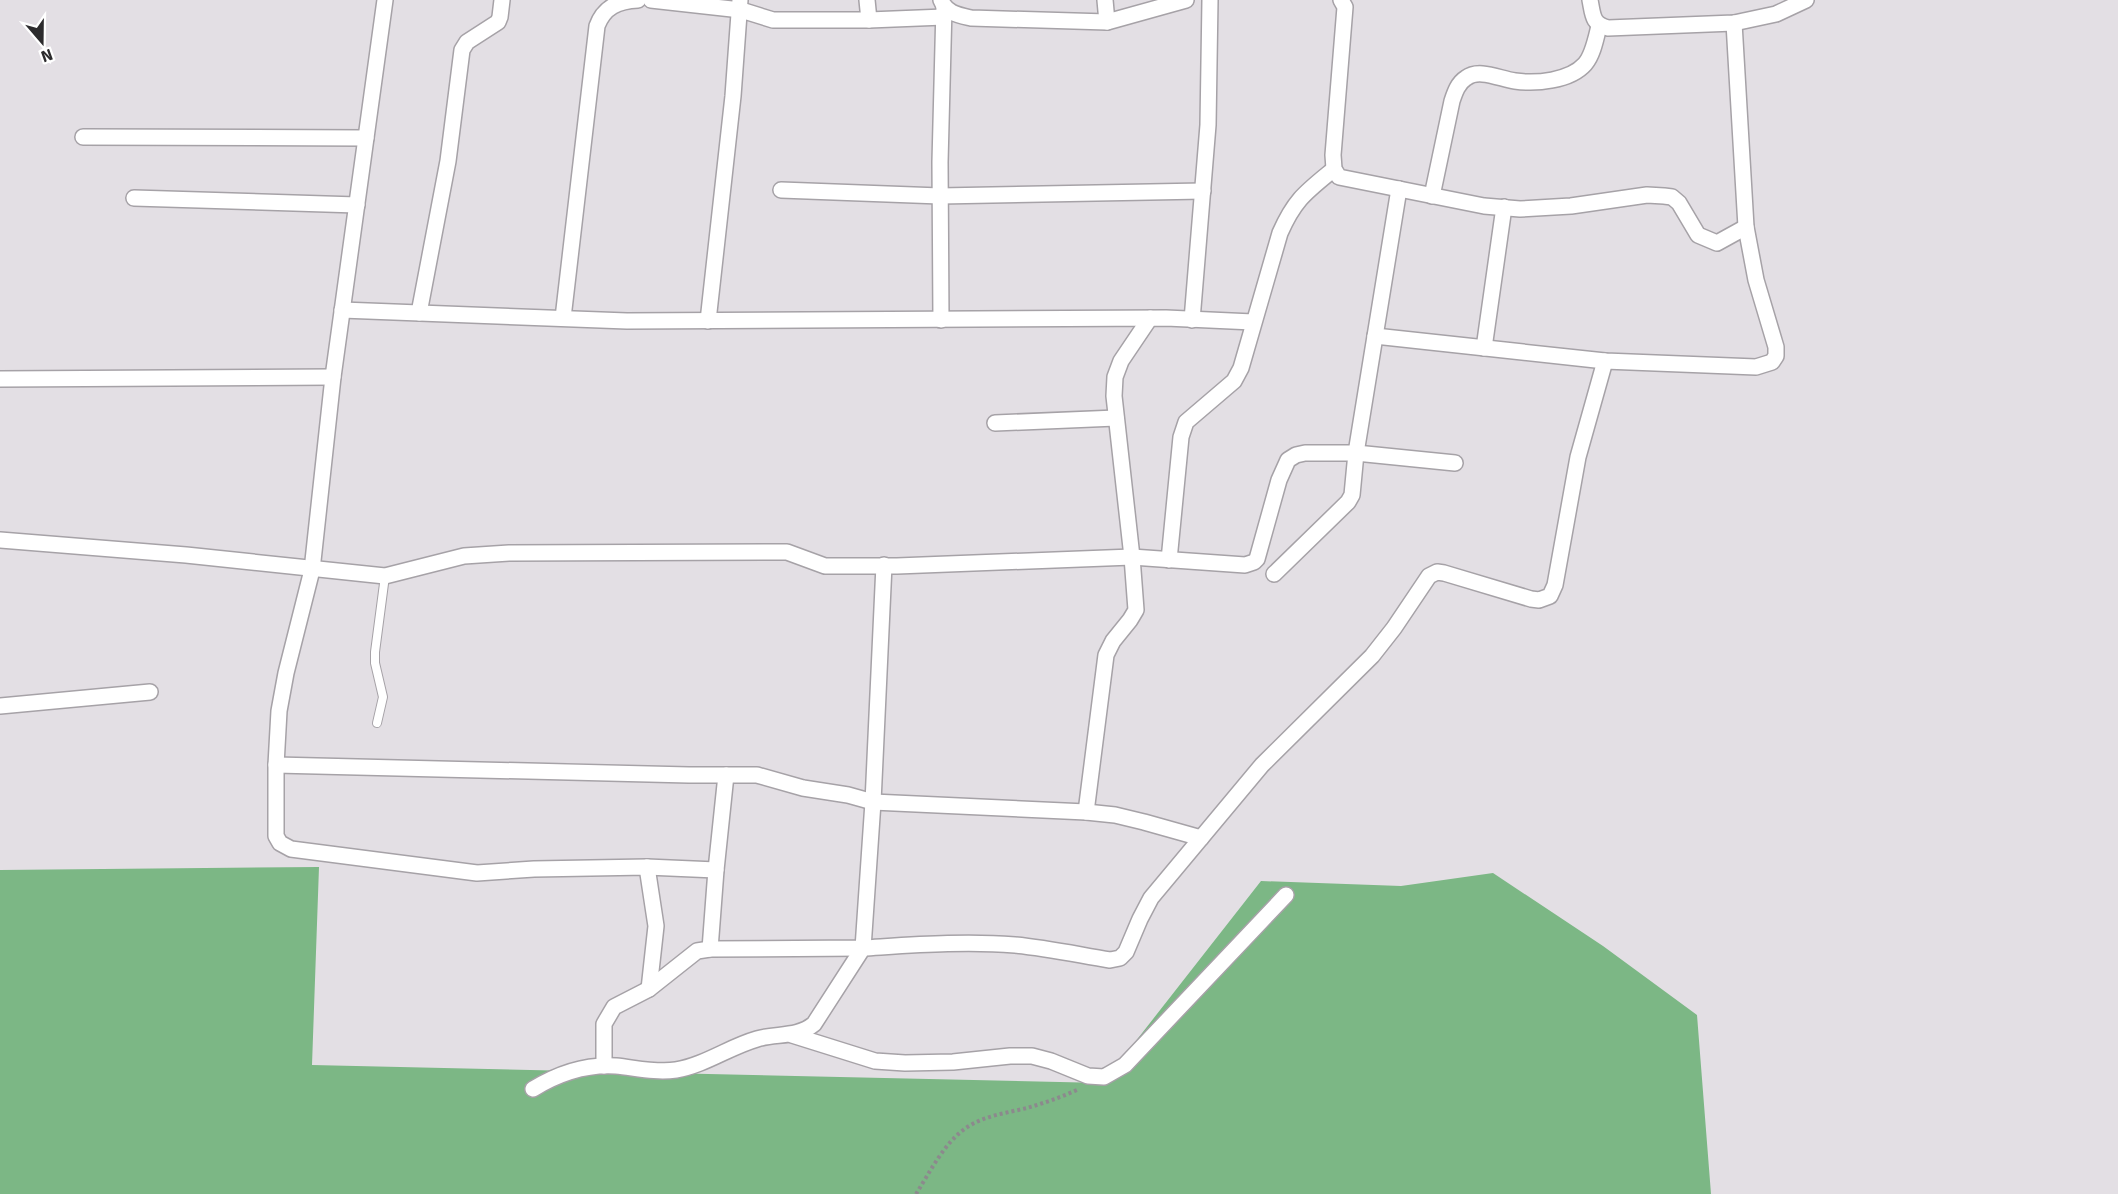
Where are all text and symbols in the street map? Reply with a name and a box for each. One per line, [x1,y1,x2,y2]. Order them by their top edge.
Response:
north arrow [12,12,72,72]
text: N [38,44,55,66]

